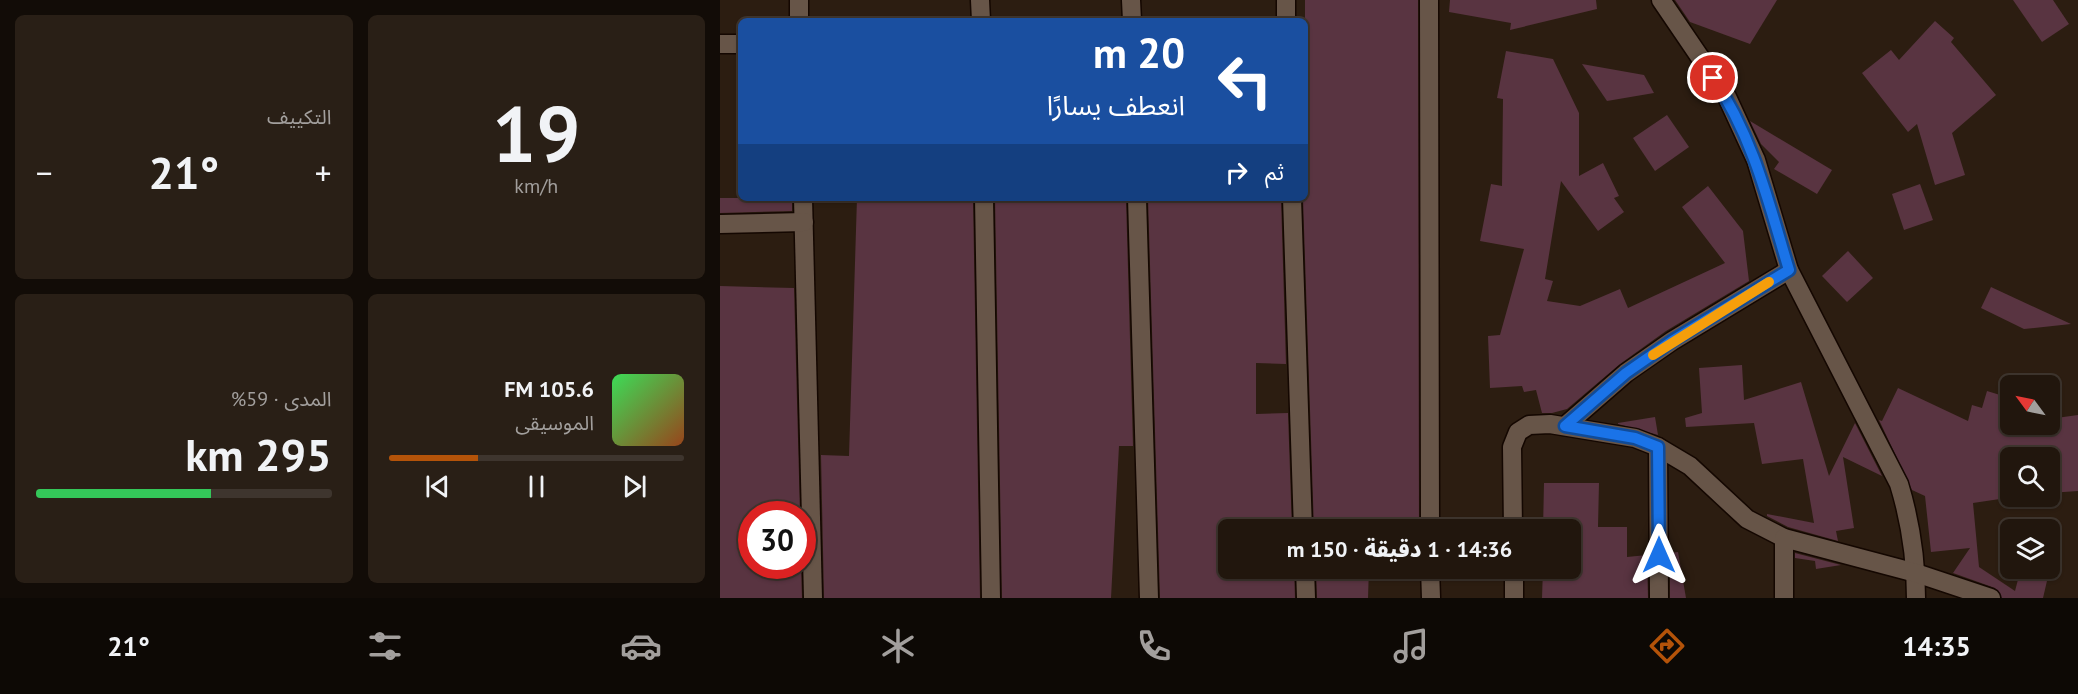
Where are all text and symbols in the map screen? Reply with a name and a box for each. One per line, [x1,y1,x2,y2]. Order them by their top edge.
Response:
text: 20 m [1093,25,1185,80]
icon: left [1206,42,1284,120]
pin [1687,52,1738,103]
icon: arrive [1696,61,1729,94]
text: 19 [492,83,580,184]
text: انعطف يسارًا [1047,88,1185,122]
text: التكييف [267,104,332,130]
text: 21° [148,143,219,201]
text: − [36,151,53,194]
text: + [315,151,331,194]
icon: right [1220,156,1253,189]
text: ثم [1265,158,1284,186]
text: km/h [514,173,558,199]
text: 105.6 FM [504,375,594,403]
north arrow [2000,375,2060,435]
map controls [2000,375,2060,579]
text: المدى · 59% [231,386,332,412]
text: الموسيقى [515,410,594,436]
text: 295 km [185,425,332,483]
button: search [2000,447,2060,507]
icon: previous [421,470,454,503]
icon: pause [520,470,553,503]
icon: next [618,470,651,503]
speed limit sign: 30 [738,501,816,579]
button: layers [2000,519,2060,579]
position arrow [1627,523,1691,587]
text: 14:36 · 1 دقيقة · 150 m [1287,535,1512,563]
icon: filters [364,625,406,667]
icon: car [620,625,662,667]
icon: climate [877,625,919,667]
icon: phone [1133,625,1175,667]
icon: music [1390,625,1432,667]
icon: directions [1646,625,1688,667]
text: 21° [107,629,150,663]
text: 14:35 [1902,629,1971,663]

